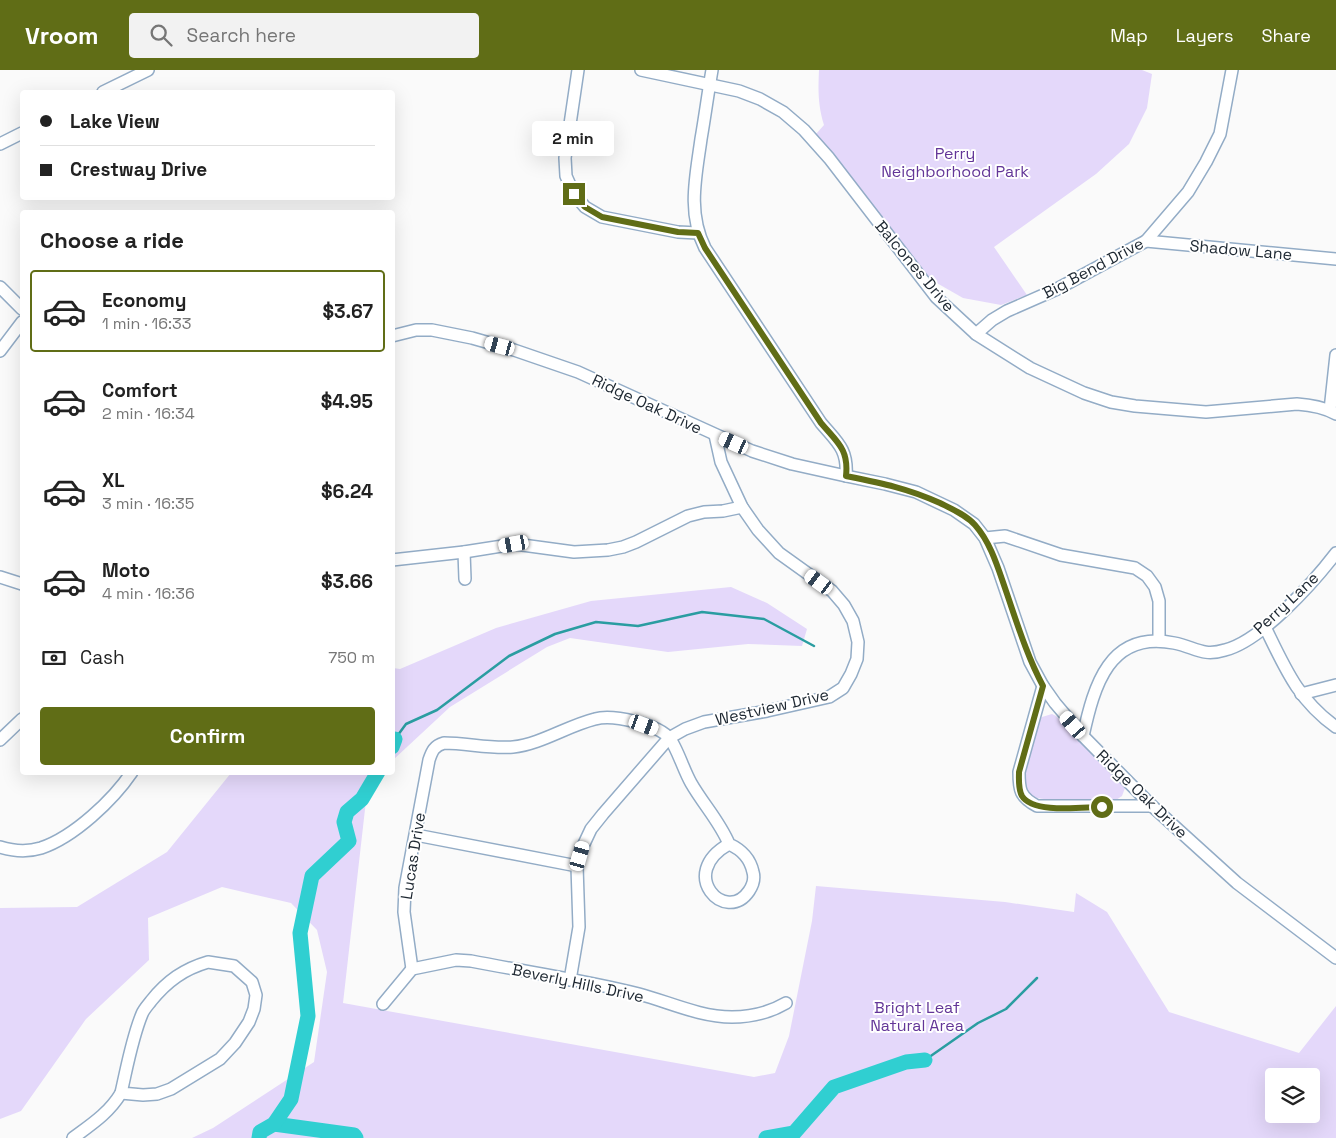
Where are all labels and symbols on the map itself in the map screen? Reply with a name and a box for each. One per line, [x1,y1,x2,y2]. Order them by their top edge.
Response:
callout: 2 min [533,122,615,156]
park label: Perry Neighborhood Park [881,143,1029,182]
route end [563,183,585,205]
street label: Balcones Drive [871,216,959,316]
street label: Big Bend Drive [1039,233,1147,303]
street label: Shadow Lane [1189,235,1293,265]
car [483,335,516,357]
street label: Ridge Oak Drive [589,369,705,439]
car [717,430,750,456]
car [497,534,530,554]
car [802,567,835,597]
street label: Perry Lane [1249,567,1323,639]
street label: Westview Drive [713,684,831,730]
car [1057,709,1088,741]
car [627,713,660,737]
street label: Ridge Oak Drive [1092,745,1192,843]
route start [1091,796,1113,818]
street label: Lucas Drive [396,811,430,901]
car [568,840,591,872]
street label: Beverly Hills Drive [510,959,646,1007]
park label: Bright Leaf Natural Area [870,997,964,1036]

